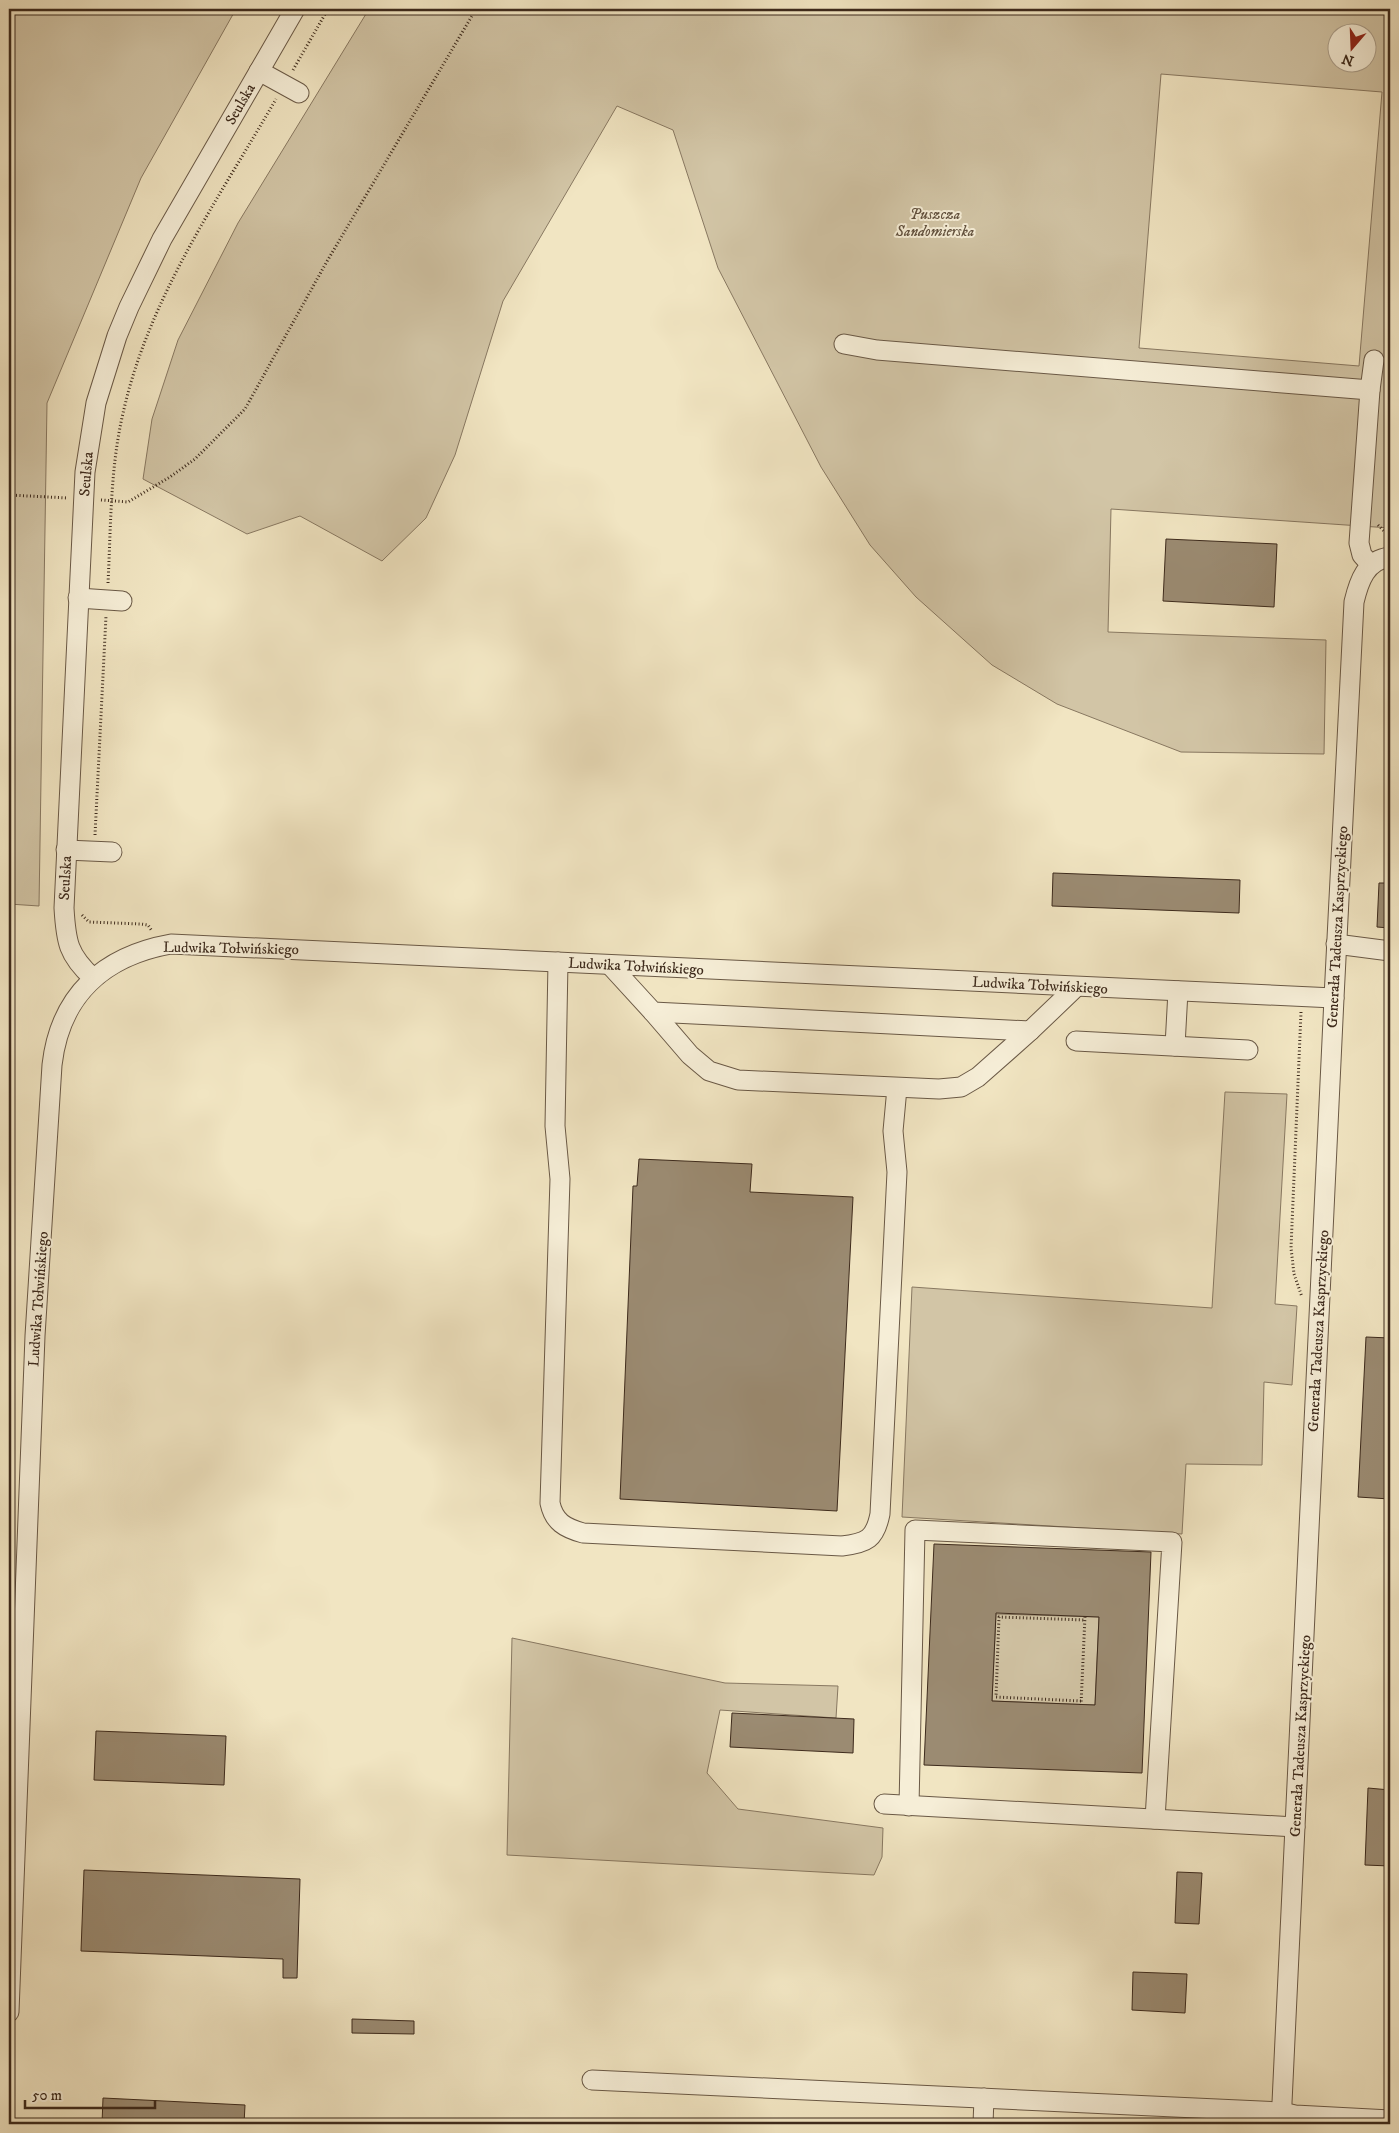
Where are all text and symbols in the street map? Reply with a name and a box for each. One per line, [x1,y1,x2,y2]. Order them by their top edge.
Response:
north arrow [1326,22,1376,72]
text: N [1339,49,1356,70]
street label: Seulska [221,80,260,128]
park label: Puszcza Sandomierska [895,205,974,241]
street label: Seulska [75,450,98,497]
street label: Generała Tadeusza Kasprzyckiego [1323,826,1352,1028]
street label: Seulska [55,855,76,901]
street label: Ludwika Tołwińskiego [163,938,299,959]
street label: Ludwika Tołwińskiego [568,953,704,980]
street label: Ludwika Tołwińskiego [972,972,1108,999]
street label: Generała Tadeusza Kasprzyckiego [1304,1230,1333,1432]
street label: Ludwika Tołwińskiego [24,1231,53,1367]
street label: Generała Tadeusza Kasprzyckiego [1286,1635,1315,1837]
scale bar [25,2078,155,2110]
text: 50 m [32,2086,62,2105]

